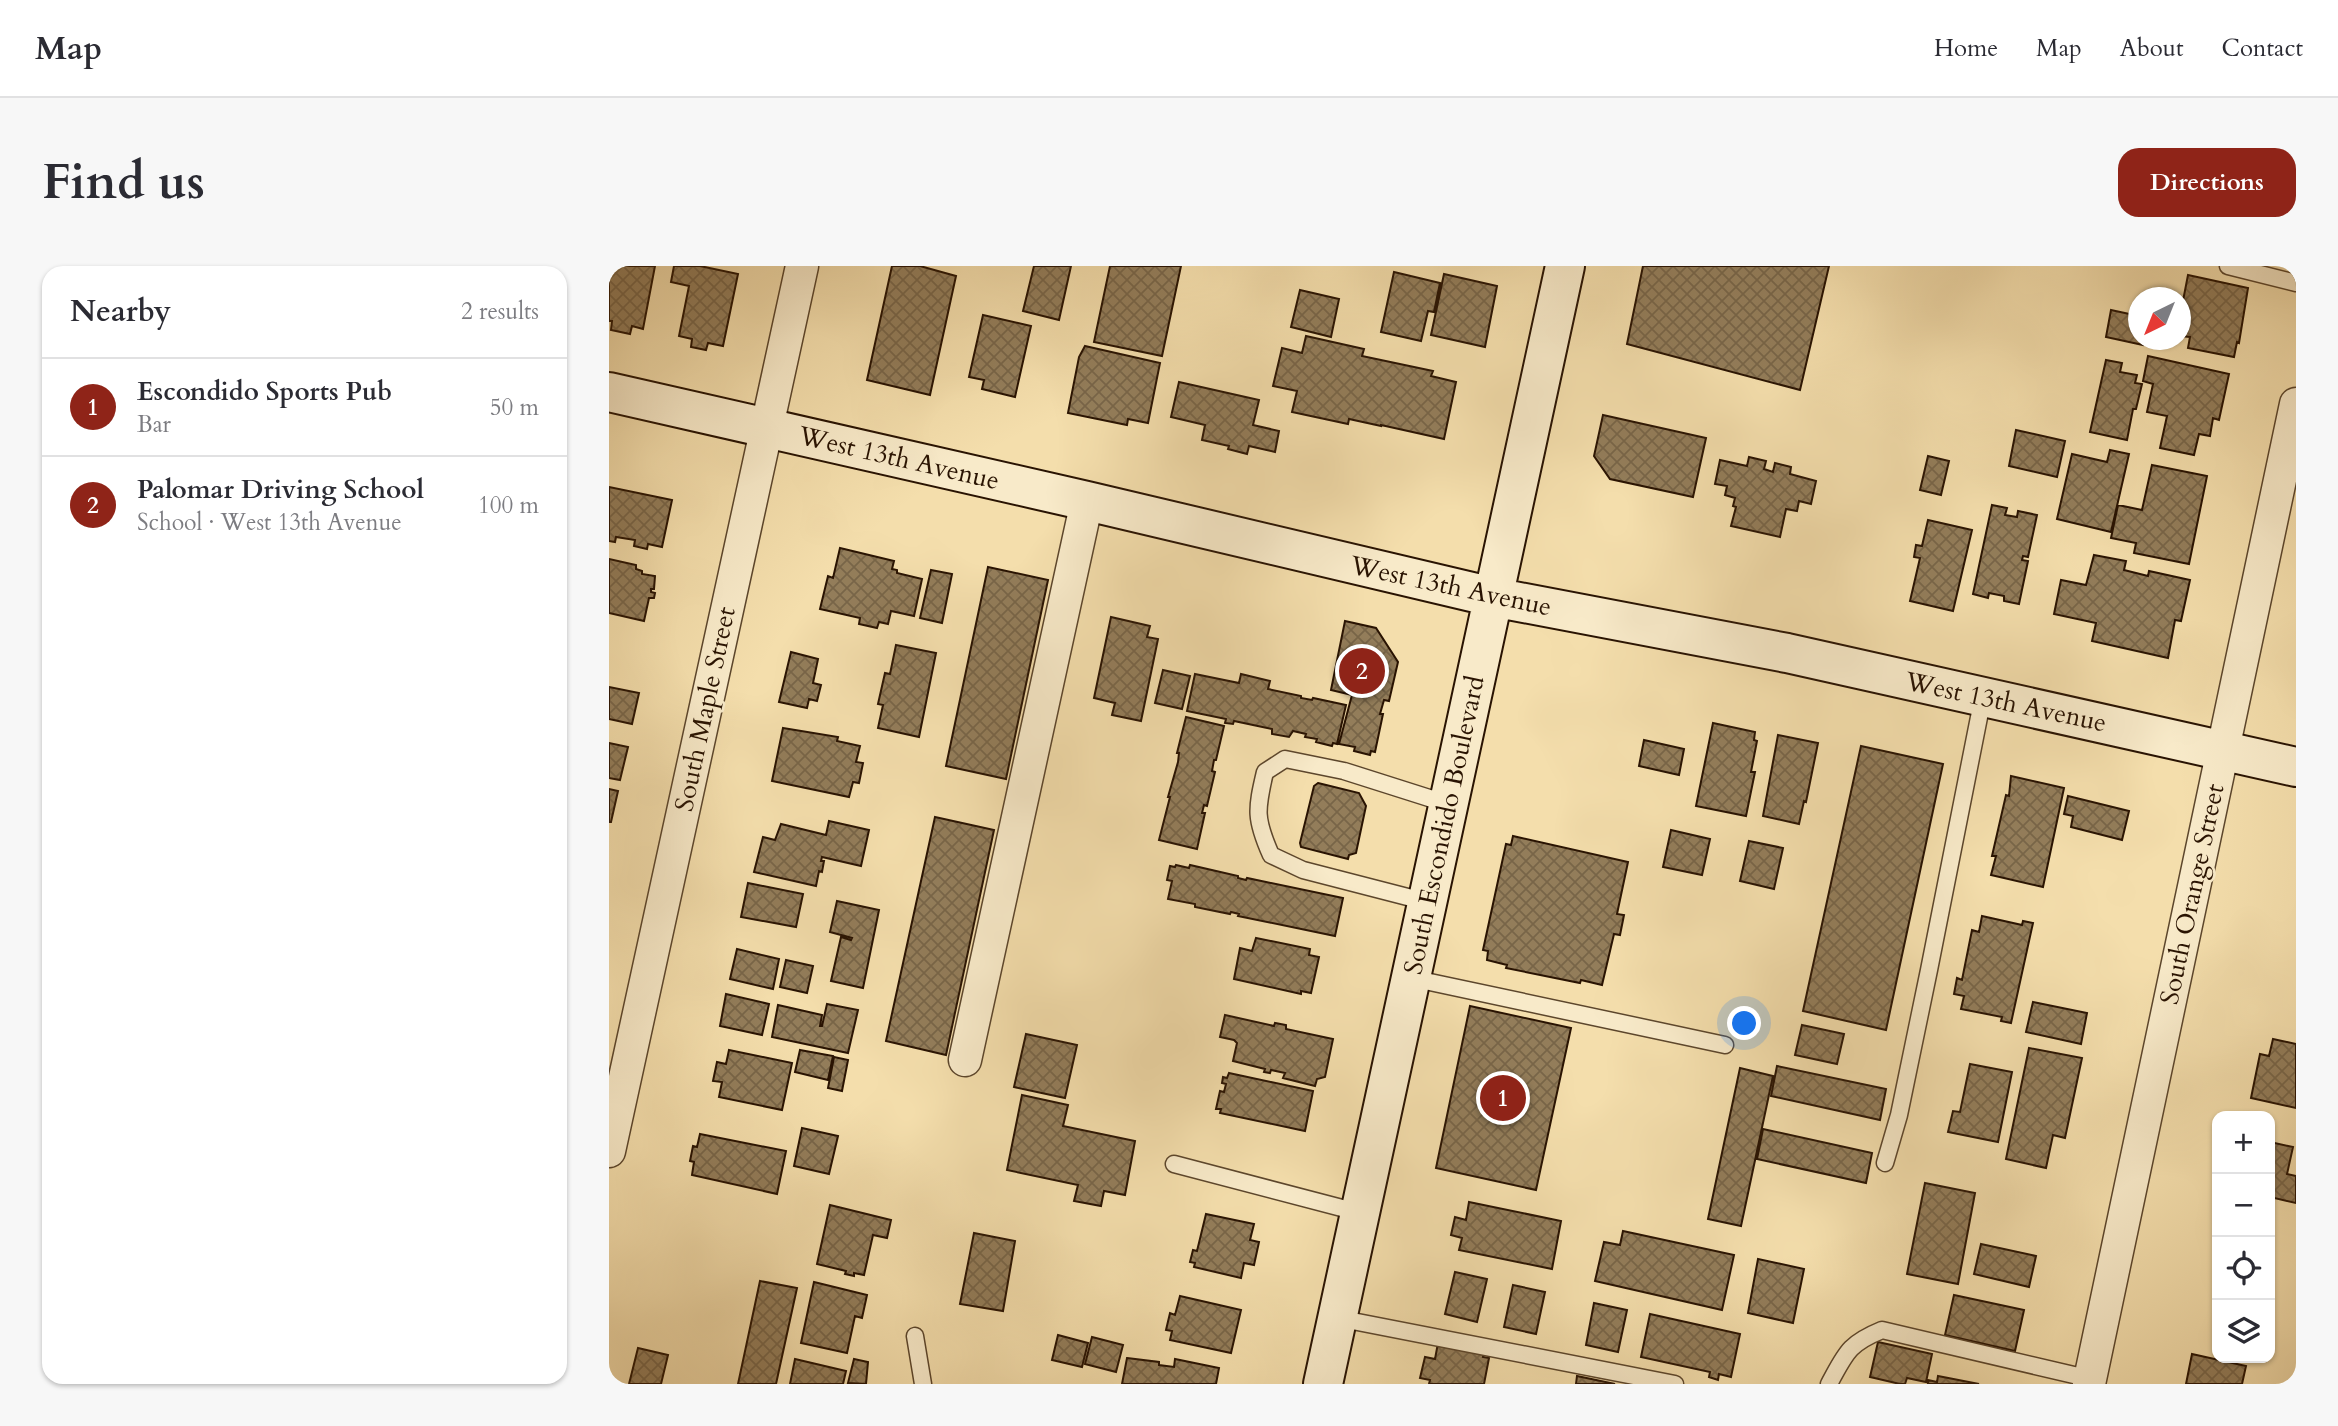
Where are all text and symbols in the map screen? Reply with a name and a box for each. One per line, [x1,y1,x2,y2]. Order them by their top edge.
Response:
text: Map [35,26,102,71]
text: Home [1934,32,1998,65]
text: Map [2036,32,2082,65]
text: About [2120,32,2184,65]
text: Contact [2222,32,2303,65]
button: Directions [2118,148,2296,217]
text: Find us [42,149,205,216]
north arrow [2128,287,2191,350]
text: Nearby [70,291,171,332]
text: 2 results [461,296,539,327]
text: Escondido Sports Pub [137,374,392,409]
text: 1 [87,392,99,423]
text: 50 m [490,392,539,423]
text: Bar [137,409,171,440]
street label: West 13th Avenue [794,418,1003,498]
text: Palomar Driving School [137,472,424,507]
text: 2 [87,490,99,521]
text: 100 m [478,490,539,521]
text: School · West 13th Avenue [137,507,402,538]
street label: West 13th Avenue [1346,547,1555,624]
street label: South Maple Street [666,603,744,815]
pin: 2 [1339,645,1385,697]
street label: West 13th Avenue [1901,663,2110,740]
street label: South Escondido Boulevard [1395,672,1493,978]
street label: South Orange Street [2152,780,2232,1008]
your location [1727,1006,1761,1040]
pin: 1 [1480,1072,1526,1124]
map controls [2212,1111,2275,1363]
button: + [2212,1111,2275,1174]
button: − [2212,1174,2275,1237]
button: locate [2212,1237,2275,1300]
button: layers [2212,1300,2275,1363]

